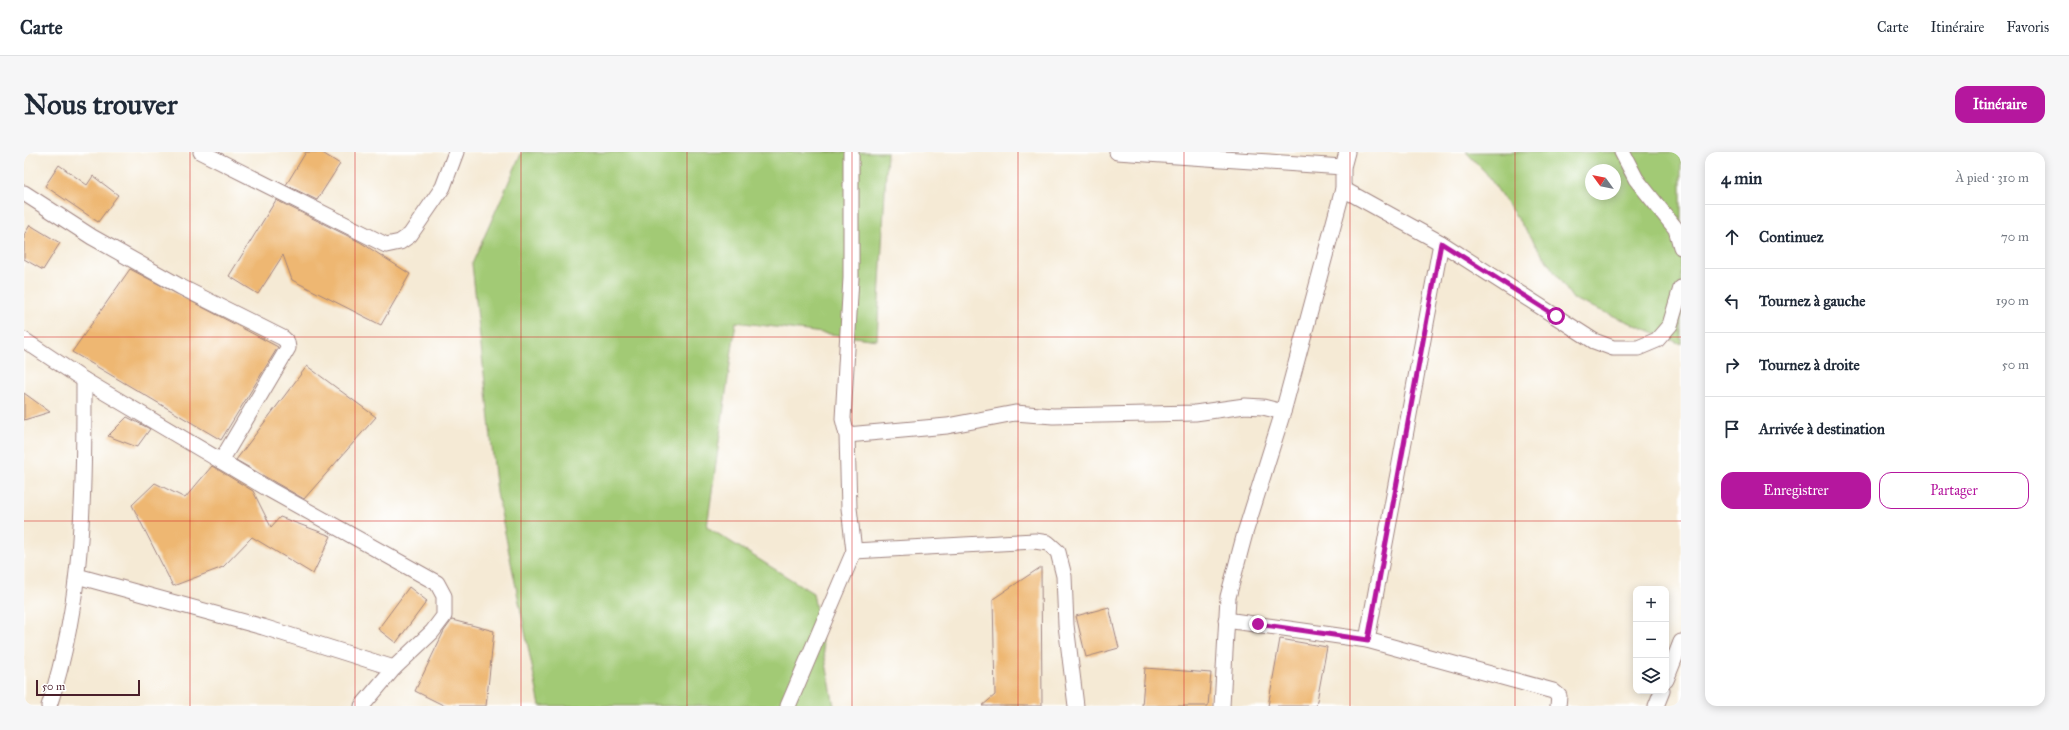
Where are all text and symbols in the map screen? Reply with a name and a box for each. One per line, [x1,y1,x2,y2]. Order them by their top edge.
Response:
text: Carte [20,16,63,39]
text: Carte [1877,19,1909,36]
text: Itinéraire [1931,19,1984,36]
text: Favoris [2006,19,2049,36]
button: Itinéraire [1955,86,2045,123]
text: Nous trouver [24,87,177,122]
north arrow [1585,164,1621,200]
text: 4 min [1721,168,1762,189]
text: À pied · 310 m [1955,170,2029,186]
icon: ahead [1721,226,1743,248]
text: Continuez [1759,228,1824,246]
text: 70 m [2001,229,2029,245]
icon: left [1721,290,1743,312]
text: Tournez à gauche [1759,292,1866,310]
text: 190 m [1996,293,2029,309]
route start [1547,307,1565,325]
icon: right [1721,354,1743,376]
text: Tournez à droite [1759,356,1860,374]
text: 50 m [2002,357,2029,373]
icon: arrive [1721,418,1743,440]
text: Arrivée à destination [1759,420,1885,438]
button: Enregistrer [1721,472,1871,509]
button: Partager [1879,472,2029,509]
map controls [1633,586,1669,694]
button: + [1633,586,1669,622]
route end [1249,615,1267,633]
button: − [1633,622,1669,658]
button: layers [1633,658,1669,694]
scale bar [36,678,140,697]
text: 50 m [42,680,65,693]

